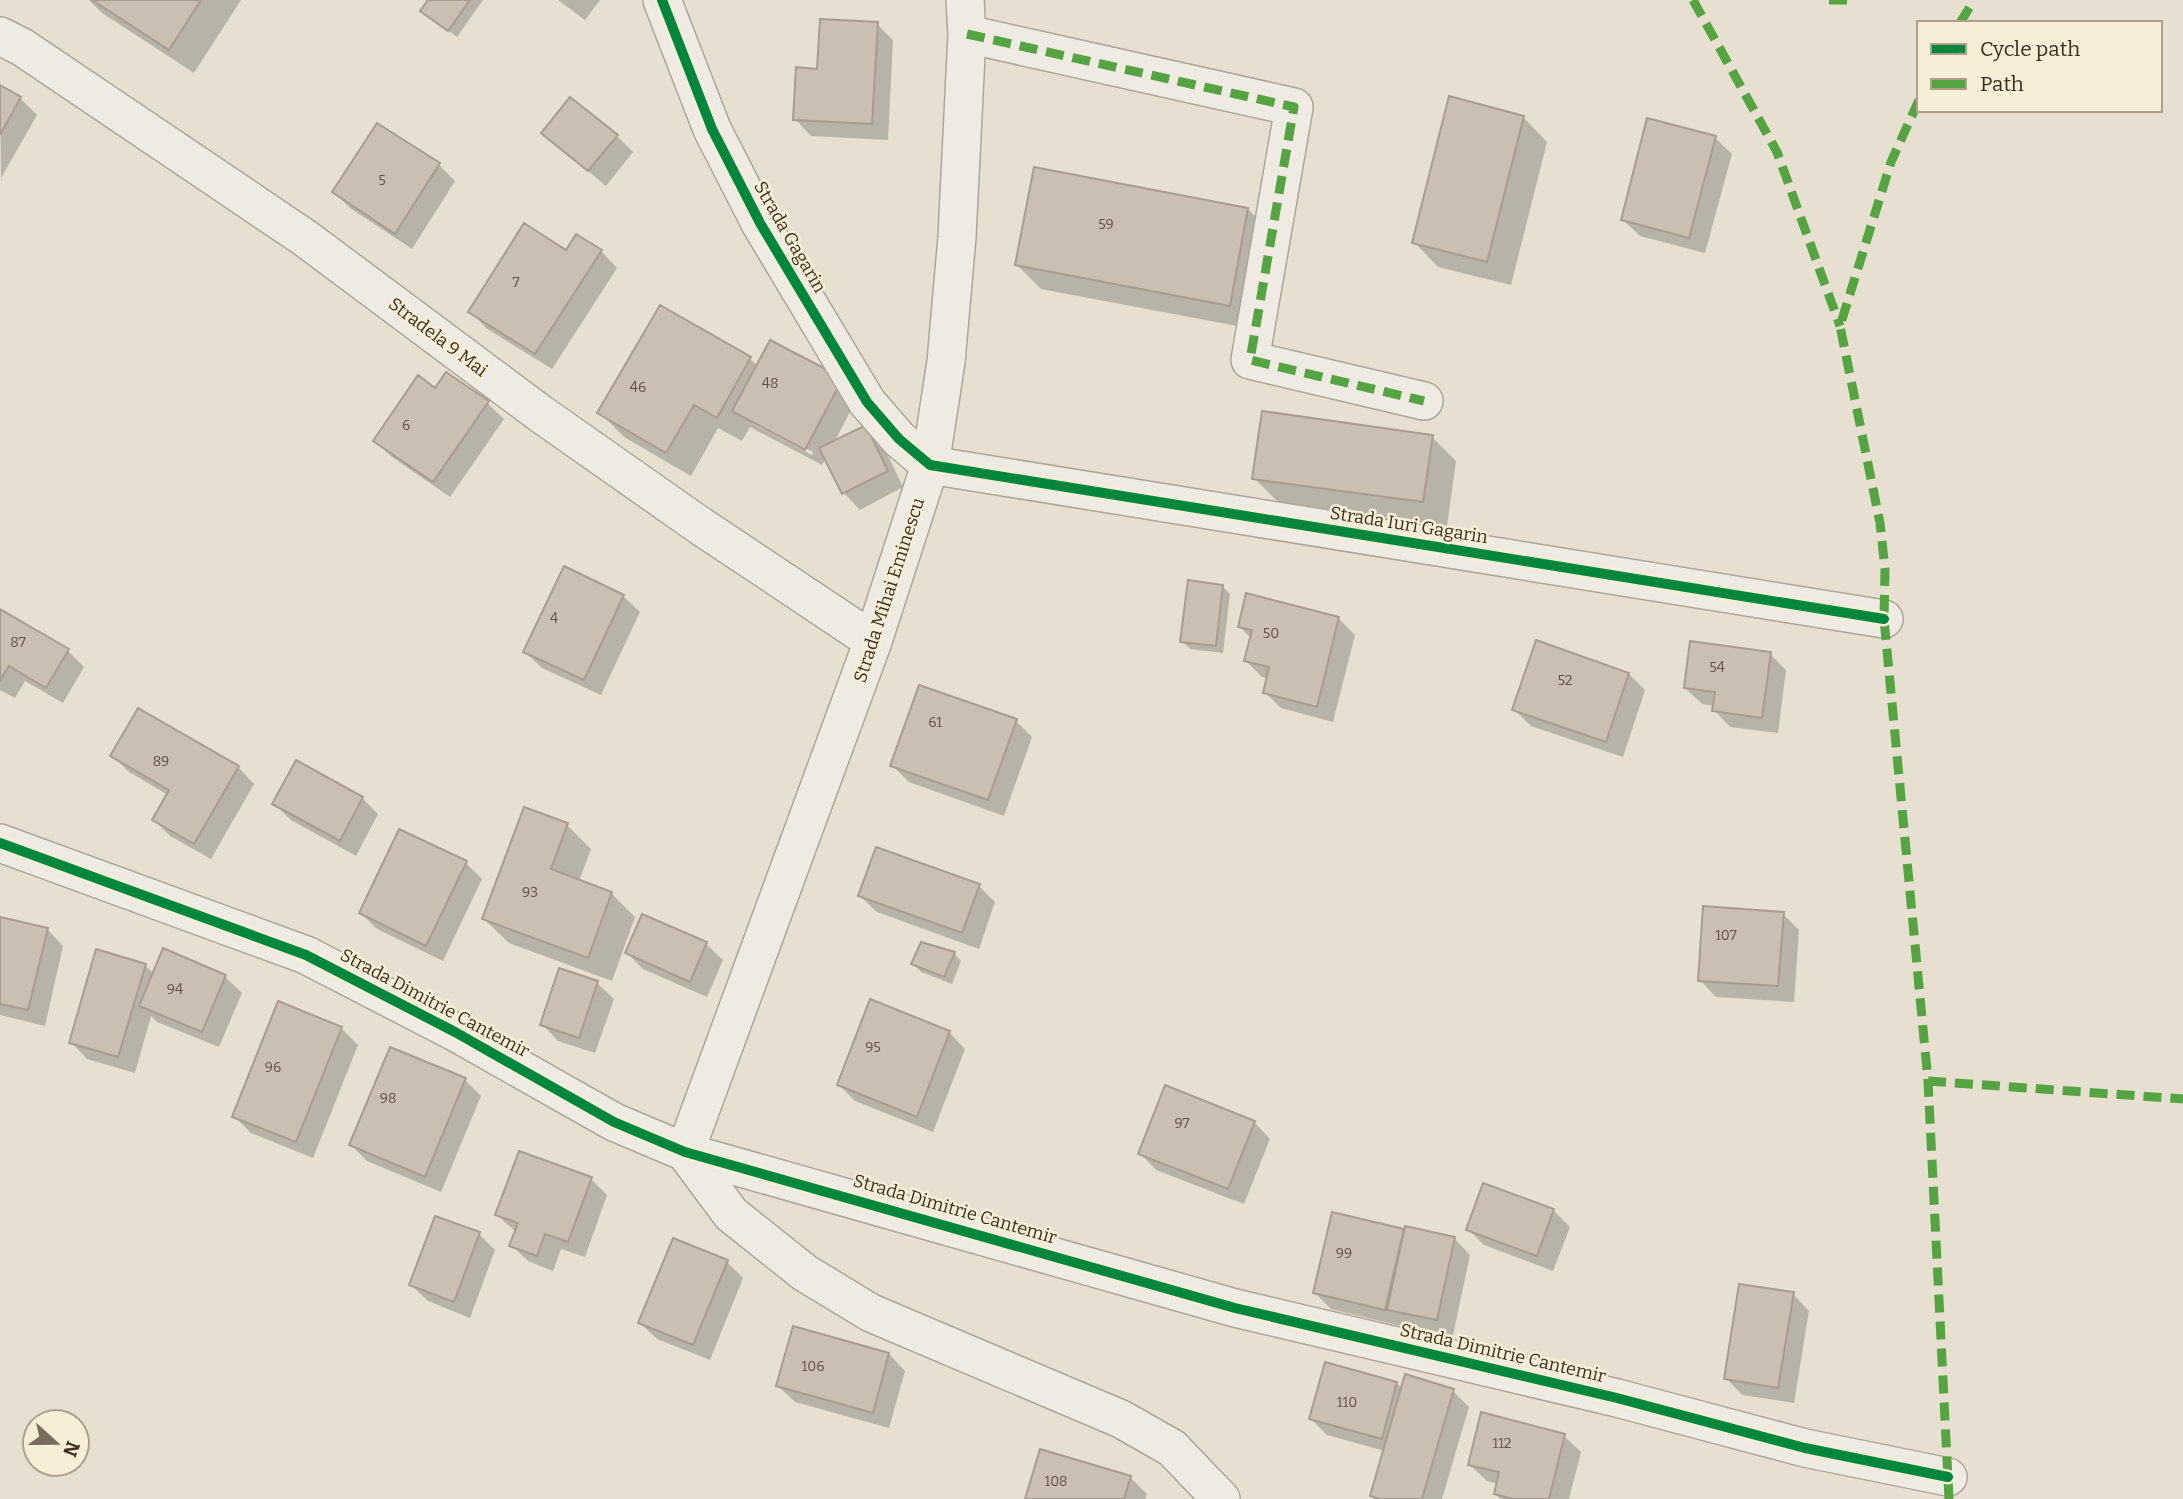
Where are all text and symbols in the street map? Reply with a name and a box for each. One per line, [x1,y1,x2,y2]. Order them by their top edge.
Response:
legend [1917,21,2162,112]
text: Cycle path [1980,36,2080,62]
text: Path [1980,71,2024,97]
house number: 5 [378,172,386,189]
street label: Strada Gagarin [749,177,831,297]
house number: 59 [1098,216,1114,233]
house number: 7 [512,274,520,291]
street label: Stradela 9 Mai [384,293,492,381]
house number: 48 [762,375,778,392]
house number: 46 [630,379,646,396]
house number: 6 [402,417,410,434]
street label: Strada Mihai Eminescu [849,495,929,685]
street label: Strada Iuri Gagarin [1329,502,1490,548]
house number: 4 [550,610,558,627]
house number: 50 [1263,625,1279,642]
house number: 87 [10,634,26,651]
house number: 54 [1709,659,1725,676]
house number: 52 [1558,672,1572,689]
house number: 61 [928,714,942,731]
house number: 89 [153,753,169,770]
house number: 93 [522,884,538,901]
house number: 107 [1715,927,1737,944]
street label: Strada Dimitrie Cantemir [337,944,533,1062]
house number: 94 [167,981,183,998]
house number: 95 [865,1039,881,1056]
house number: 96 [265,1059,281,1076]
house number: 98 [380,1090,396,1107]
house number: 97 [1174,1115,1190,1132]
street label: Strada Dimitrie Cantemir [851,1169,1059,1249]
house number: 99 [1336,1245,1352,1262]
street label: Strada Dimitrie Cantemir [1398,1319,1608,1387]
house number: 106 [802,1358,824,1375]
house number: 110 [1337,1394,1357,1411]
north arrow [21,1408,91,1478]
house number: 112 [1493,1435,1511,1452]
text: N [58,1438,85,1460]
house number: 108 [1044,1473,1068,1490]

